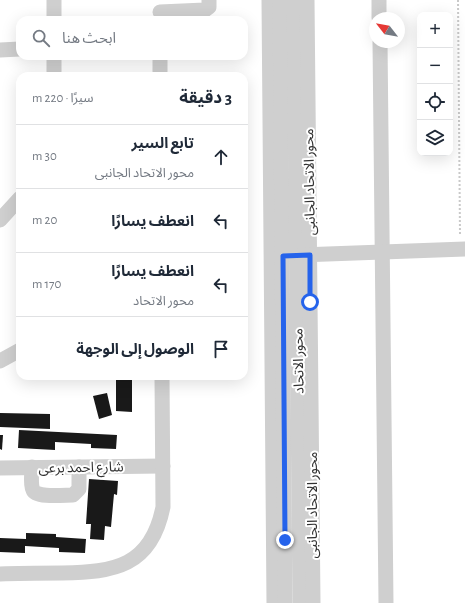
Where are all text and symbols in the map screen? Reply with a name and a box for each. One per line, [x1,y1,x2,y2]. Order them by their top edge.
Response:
north arrow [369,12,405,48]
map controls [417,12,453,156]
button: + [417,12,453,48]
search box [16,16,248,60]
icon: search [30,27,52,49]
text: ابحث هنا [62,31,116,46]
button: − [417,48,453,84]
button: locate [417,84,453,120]
text: 3 دقيقة [179,89,232,106]
text: سيرًا · 220 m [32,92,94,105]
button: layers [417,120,453,156]
street label: محور الاتحاد الجانبى [302,128,319,236]
text: تابع السير [132,136,194,151]
icon: ahead [210,146,232,168]
text: 30 m [32,150,57,163]
text: محور الاتحاد الجانبى [95,167,194,180]
icon: left [210,210,232,232]
text: 20 m [32,214,57,227]
text: انعطف يسارًا [111,214,194,229]
text: انعطف يسارًا [111,264,194,279]
icon: left [210,274,232,296]
text: 170 m [32,278,61,291]
route start [301,293,319,311]
text: محور الاتحاد [133,295,194,308]
street label: محور الاتحاد [291,328,308,394]
icon: arrive [210,338,232,360]
text: الوصول إلى الوجهة [76,342,194,357]
street label: محور الاتحاد الجانبى [306,452,321,558]
street label: شارع احمد برعى [38,460,124,479]
route end [276,531,294,549]

